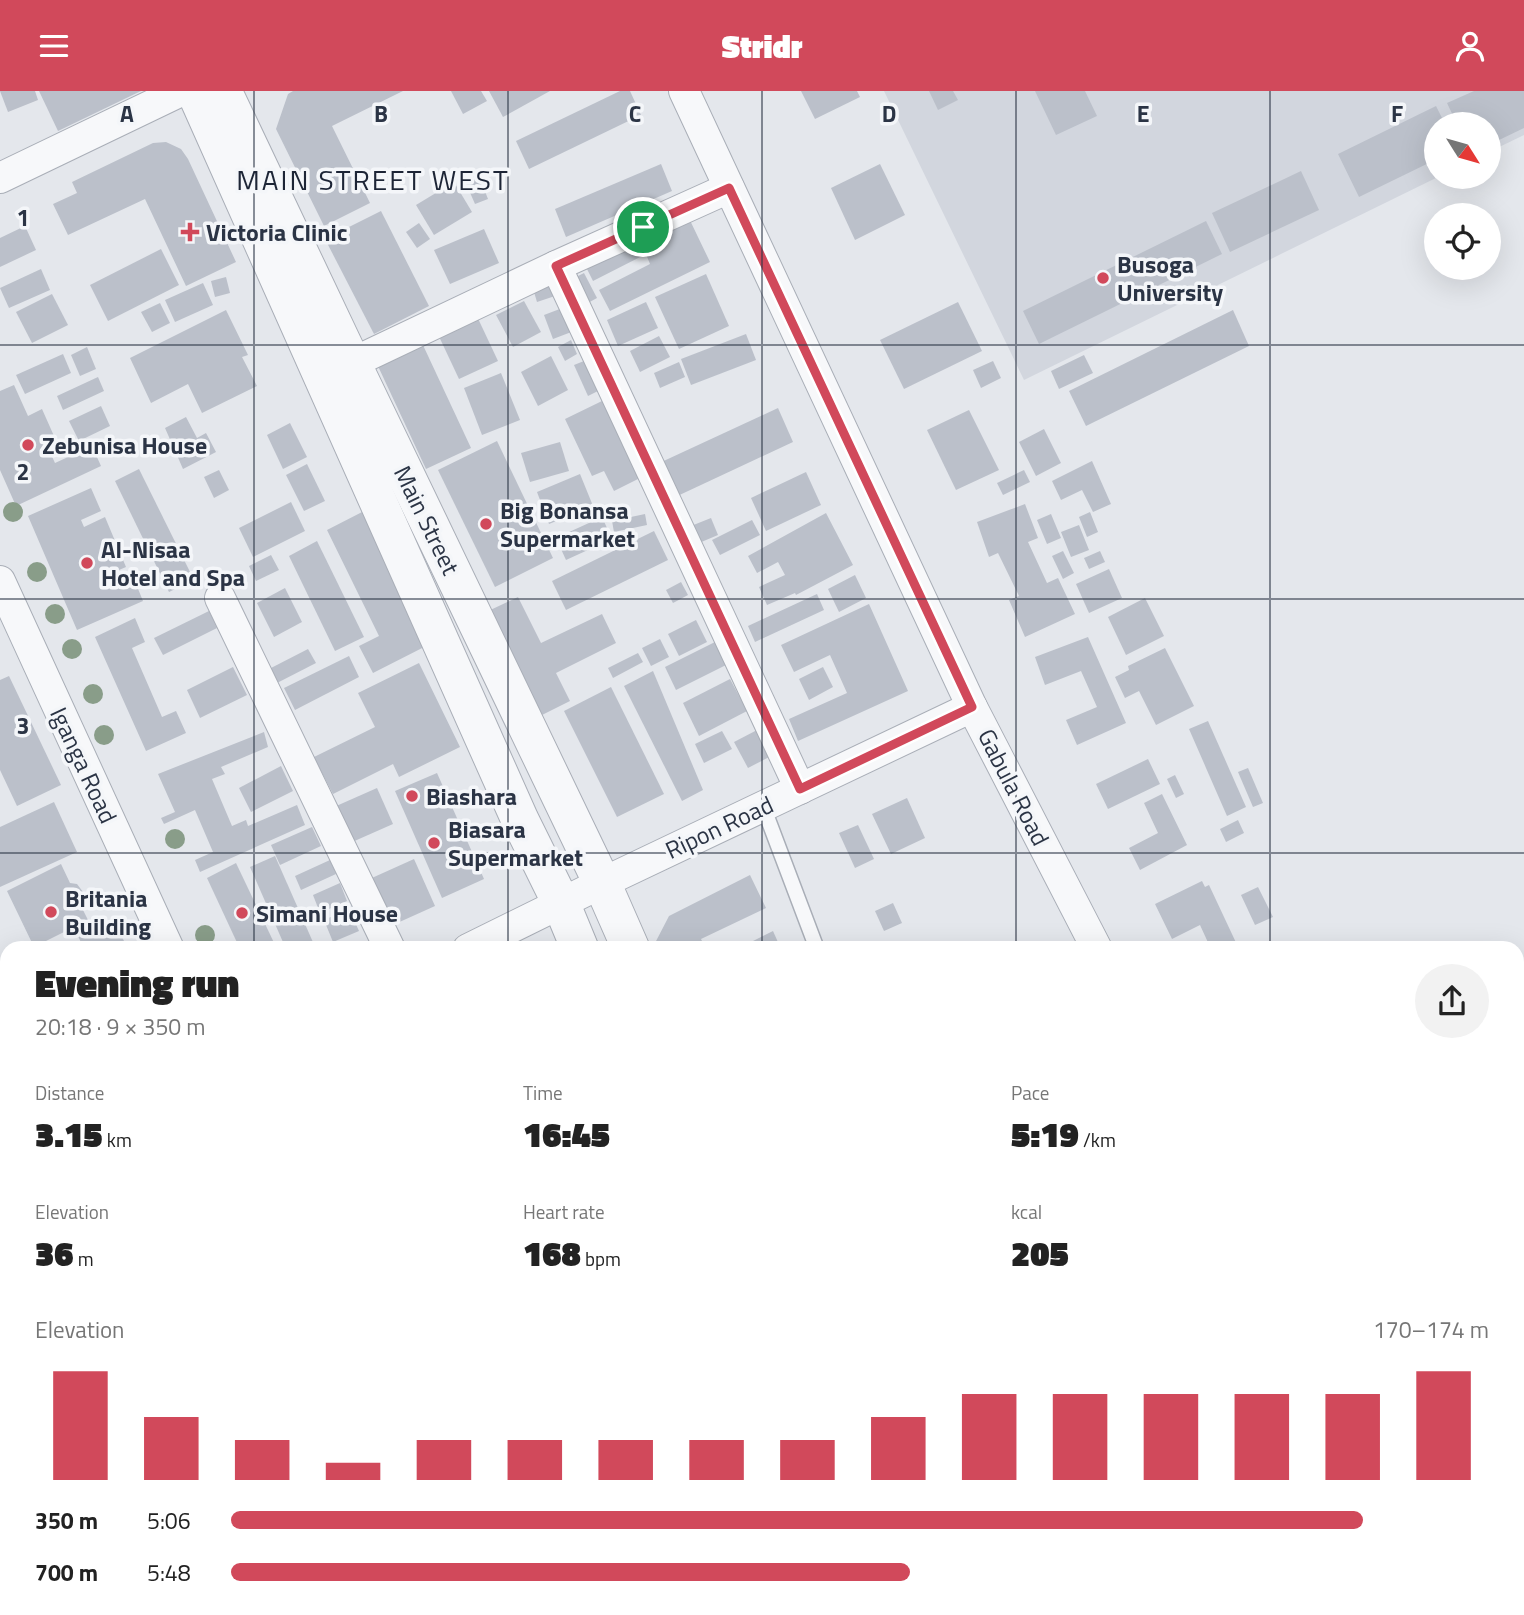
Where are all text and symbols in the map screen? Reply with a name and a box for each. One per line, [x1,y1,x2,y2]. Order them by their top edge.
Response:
text: Stridr [721,22,803,70]
icon: menu [35,27,73,65]
icon: person [1451,27,1489,65]
text: A [120,96,134,131]
text: B [374,96,388,131]
text: C [629,96,641,131]
text: D [882,96,896,131]
text: E [1137,96,1149,131]
text: F [1391,96,1403,131]
north arrow [1424,112,1502,189]
map controls [1424,112,1501,280]
district label: MAIN STREET WEST [236,158,510,201]
pin [613,197,673,257]
text: 1 [17,200,29,235]
button: locate [1424,203,1501,280]
icon: arrive [624,208,662,246]
place label: Victoria Clinic [206,214,347,250]
marker: Victoria Clinic [180,222,200,242]
place label: Busoga University [1117,246,1223,310]
marker: Busoga University [1095,270,1111,286]
place label: Zebunisa House [42,427,207,463]
marker: Zebunisa House [20,437,36,453]
text: 2 [17,454,29,489]
street label: Main Street [385,459,469,581]
place label: Big Bonansa Supermarket [500,492,635,556]
marker: Big Bonansa Supermarket [478,516,494,532]
place label: Al-Nisaa Hotel and Spa [101,531,245,595]
marker: Al-Nisaa Hotel and Spa [79,555,95,571]
street label: Iganga Road [41,701,127,829]
text: 3 [17,708,29,743]
street label: Gabula Road [969,722,1059,852]
place label: Biashara [426,778,517,814]
street label: Ripon Road [659,786,779,868]
marker: Biashara [404,788,420,804]
place label: Biasara Supermarket [448,811,583,875]
marker: Biasara Supermarket [426,835,442,851]
place label: Britania Building [65,880,151,944]
place label: Simani House [256,895,398,931]
marker: Britania Building [43,904,59,920]
marker: Simani House [234,905,250,921]
text: Evening run [35,954,239,1012]
button: share [1415,964,1489,1038]
text: 20:18 · 9 × 350 m [35,1009,205,1044]
text: Distance [35,1078,104,1107]
text: Time [523,1078,563,1107]
text: Pace [1011,1078,1049,1107]
text: 3.15 [35,1107,103,1161]
text: 16:45 [523,1107,610,1161]
text: 5:19 [1011,1107,1079,1161]
text: km [103,1125,132,1154]
text: /km [1079,1125,1116,1154]
text: Elevation [35,1197,109,1226]
text: Heart rate [523,1197,605,1226]
text: kcal [1011,1197,1042,1226]
text: 36 [35,1226,74,1280]
text: 168 [523,1226,581,1280]
text: 205 [1011,1226,1069,1280]
text: m [74,1244,94,1273]
text: bpm [581,1244,621,1273]
text: Elevation [35,1312,124,1347]
text: 170–174 m [1373,1312,1489,1347]
text: 350 m [35,1503,98,1538]
text: 5:06 [147,1503,191,1538]
text: 700 m [35,1555,98,1590]
text: 5:48 [147,1555,191,1590]

